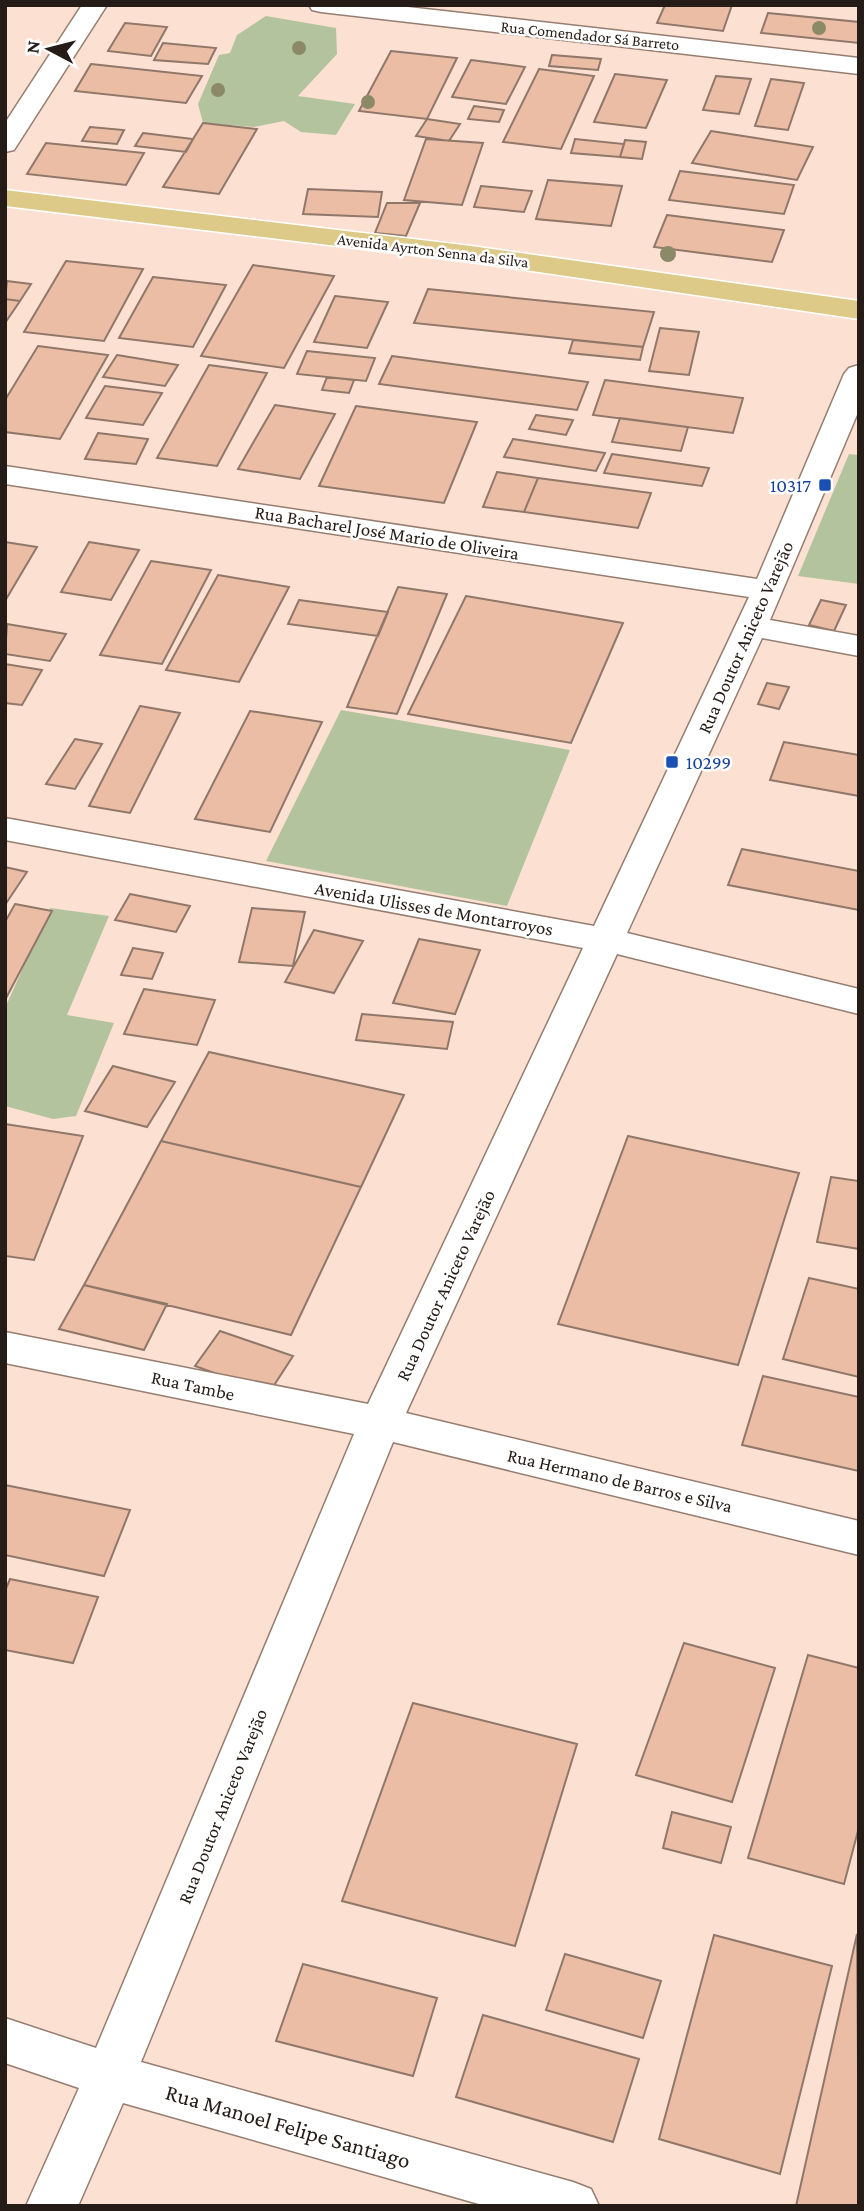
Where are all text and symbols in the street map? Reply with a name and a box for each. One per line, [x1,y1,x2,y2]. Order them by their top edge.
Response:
north arrow [14,14,84,84]
street label: Rua Comendador Sá Barreto [500,18,680,53]
text: N [21,39,44,55]
street label: Avenida Ayrton Senna da Silva [336,230,530,272]
place label: 10317 [770,475,811,496]
marker: 10317 [817,477,833,493]
street label: Rua Bacharel José Mario de Oliveira [253,501,521,564]
street label: Rua Doutor Aniceto Varejão [693,538,798,737]
place label: 10299 [686,752,731,773]
marker: 10299 [664,754,680,770]
street label: Avenida Ulisses de Montarroyos [313,877,555,940]
street label: Rua Doutor Aniceto Varejão [392,1186,500,1385]
street label: Rua Tambe [149,1366,236,1405]
street label: Rua Hermano de Barros e Silva [505,1444,735,1517]
street label: Rua Doutor Aniceto Varejão [174,1706,272,1907]
street label: Rua Manoel Felipe Santiago [163,2079,413,2173]

